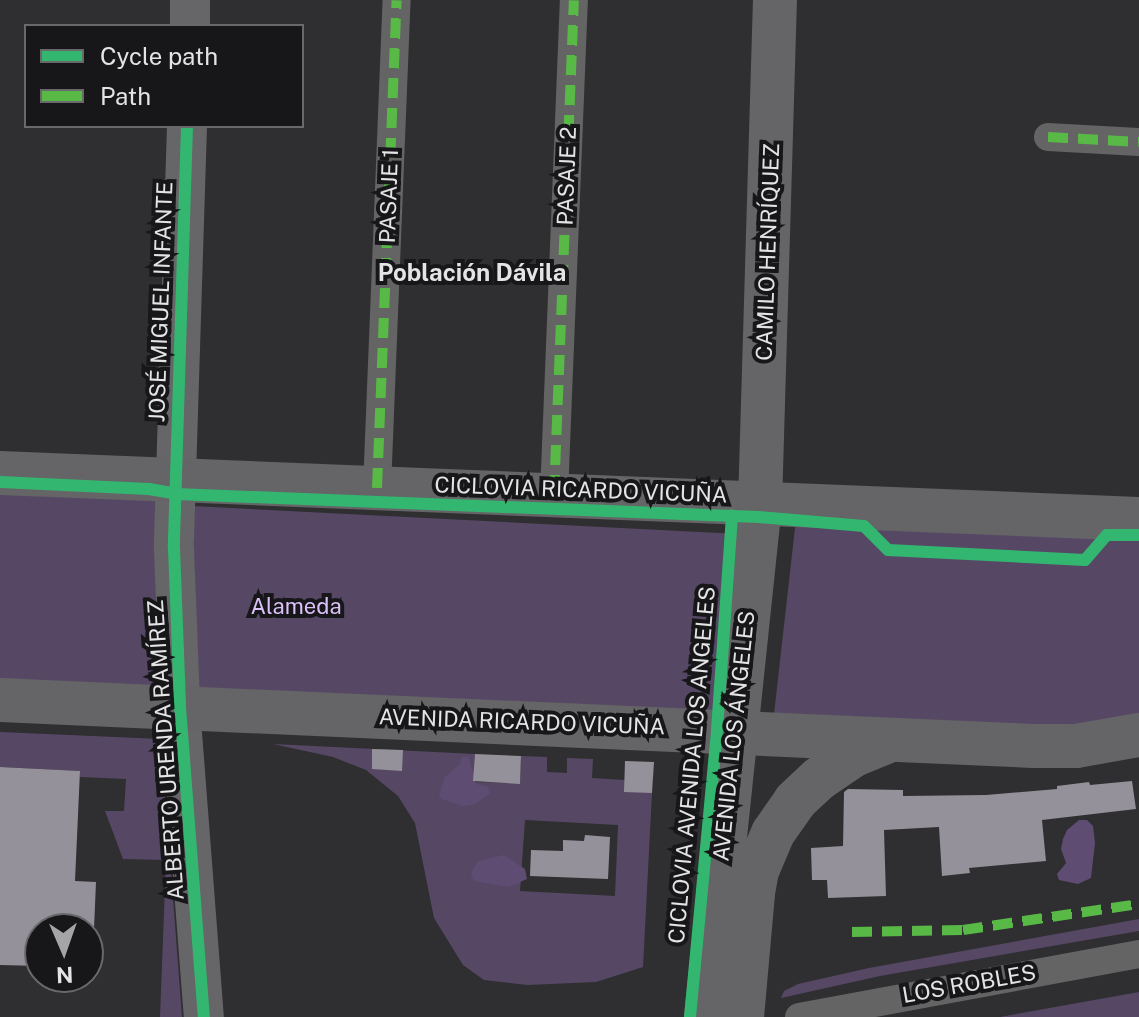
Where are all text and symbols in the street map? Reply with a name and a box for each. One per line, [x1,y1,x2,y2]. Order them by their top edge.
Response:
legend [24,24,304,128]
text: Cycle path [100,42,218,70]
text: Path [100,82,151,110]
street label: PASAJE 2 [552,126,582,226]
street label: CAMILO HENRÍQUEZ [751,143,785,361]
street label: PASAJE 1 [374,148,404,244]
street label: JOSÉ MIGUEL INFANTE [144,181,178,423]
district label: Población Dávila [378,259,566,287]
street label: CICLOVIA RICARDO VICUÑA [434,472,728,508]
street label: CICLOVIA AVENIDA LOS ANGELES [663,585,721,945]
park label: Alameda [250,594,342,620]
street label: ALBERTO URENDA RAMÍREZ [142,599,190,901]
street label: AVENIDA LOS ÁNGELES [708,609,760,863]
street label: AVENIDA RICARDO VICUÑA [378,704,666,740]
north arrow [24,913,104,993]
street label: LOS ROBLES [900,959,1038,1009]
text: N [56,962,74,988]

